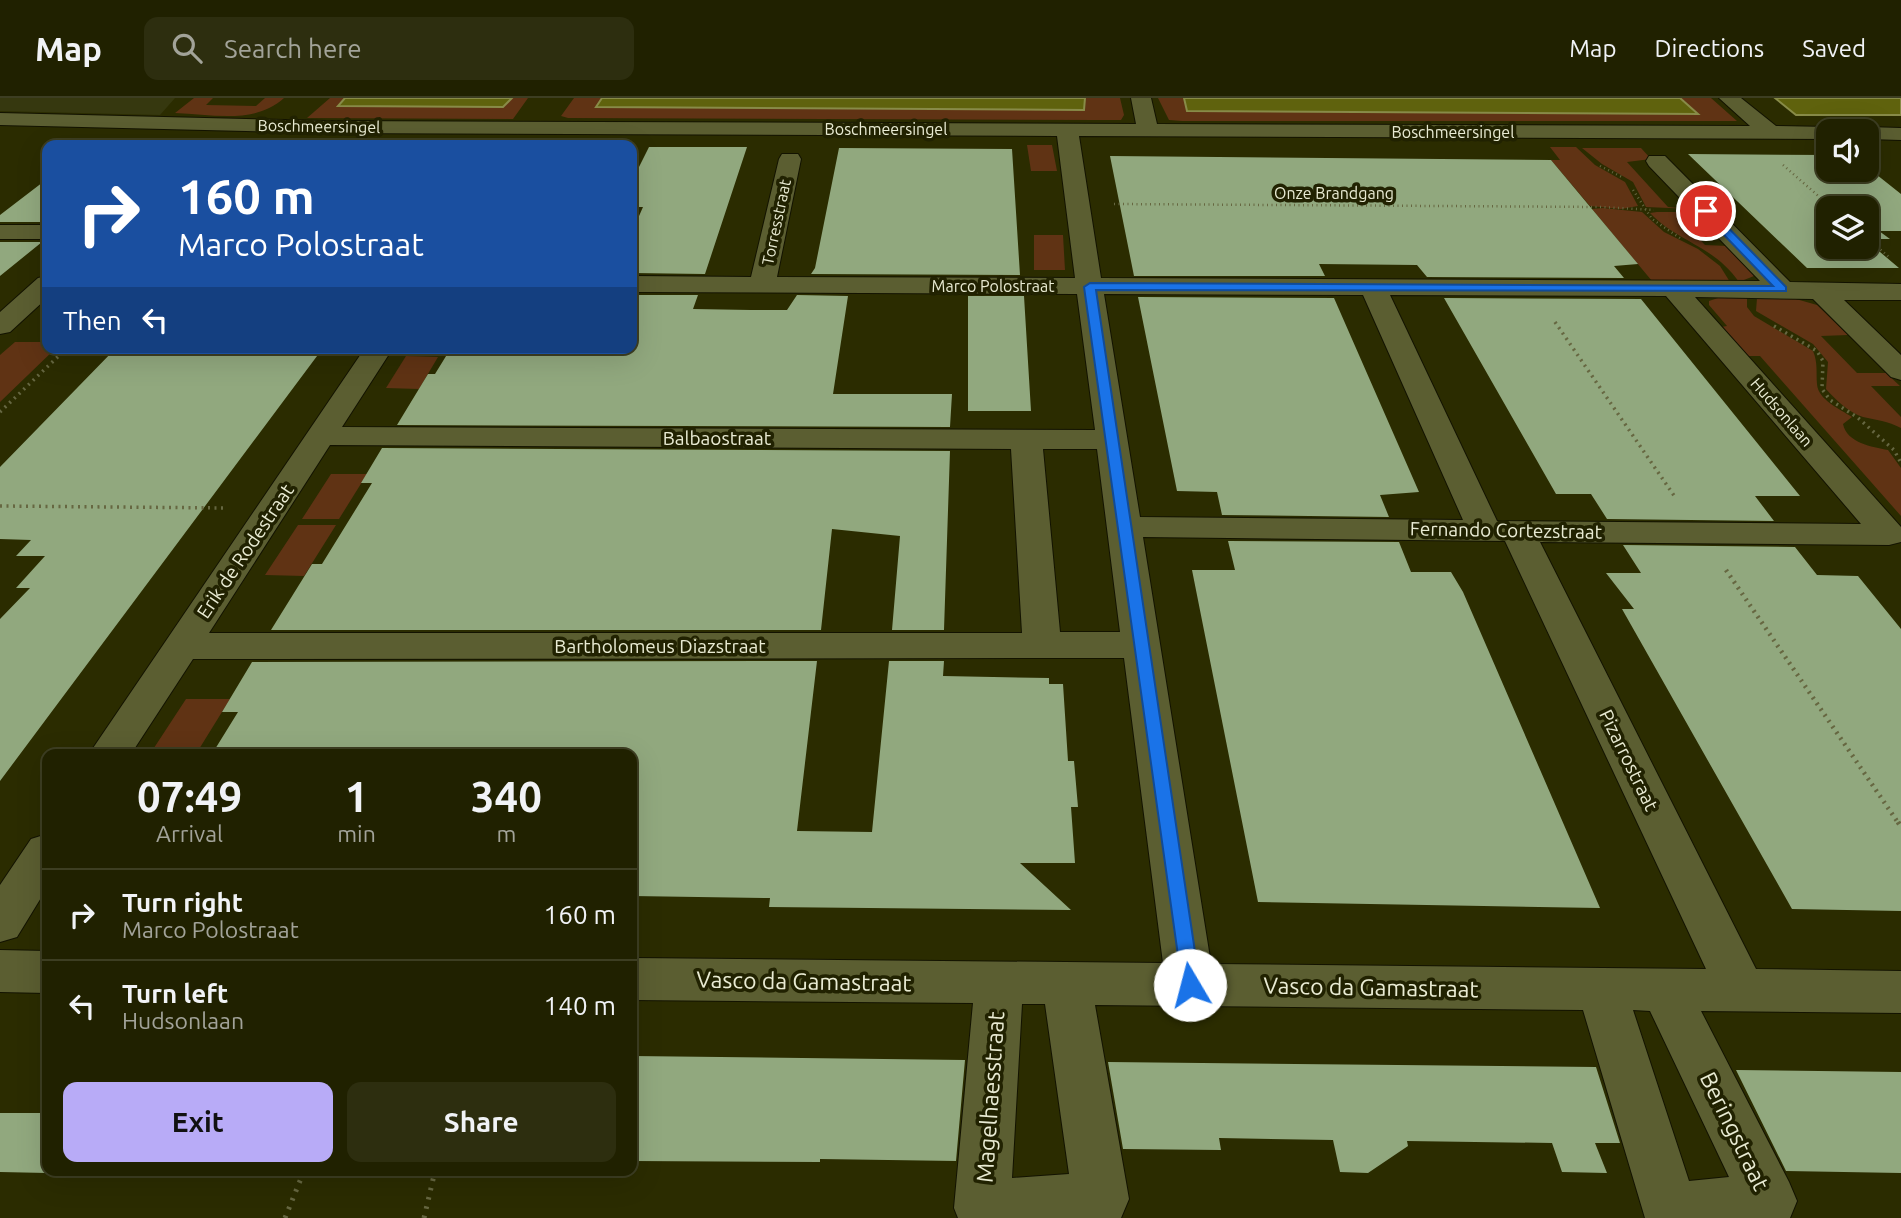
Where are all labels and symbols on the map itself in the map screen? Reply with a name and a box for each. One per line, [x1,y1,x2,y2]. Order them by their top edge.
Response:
street label: Boschmeersingel [257,116,381,136]
street label: Boschmeersingel [825,120,947,138]
street label: Boschmeersingel [1392,123,1514,141]
street label: Torresstraat [758,177,794,267]
pin [1676,181,1736,241]
street label: Onze Brandgang [1274,184,1394,202]
street label: Marco Polostraat [932,277,1055,295]
street label: Hudsonlaan [1747,374,1817,450]
street label: Balbaostraat [663,427,772,449]
street label: Erik de Rodestraat [192,479,298,622]
street label: Fernando Cortezstraat [1410,517,1603,543]
street label: Bartholomeus Diazstraat [554,635,766,657]
street label: Pizarrostraat [1595,706,1663,815]
position arrow [1153,948,1227,1022]
street label: Vasco da Gamastraat [696,967,912,995]
street label: Vasco da Gamastraat [1263,973,1479,1001]
street label: Magelhaesstraat [972,1010,1008,1184]
street label: Beringstraat [1696,1068,1774,1194]

